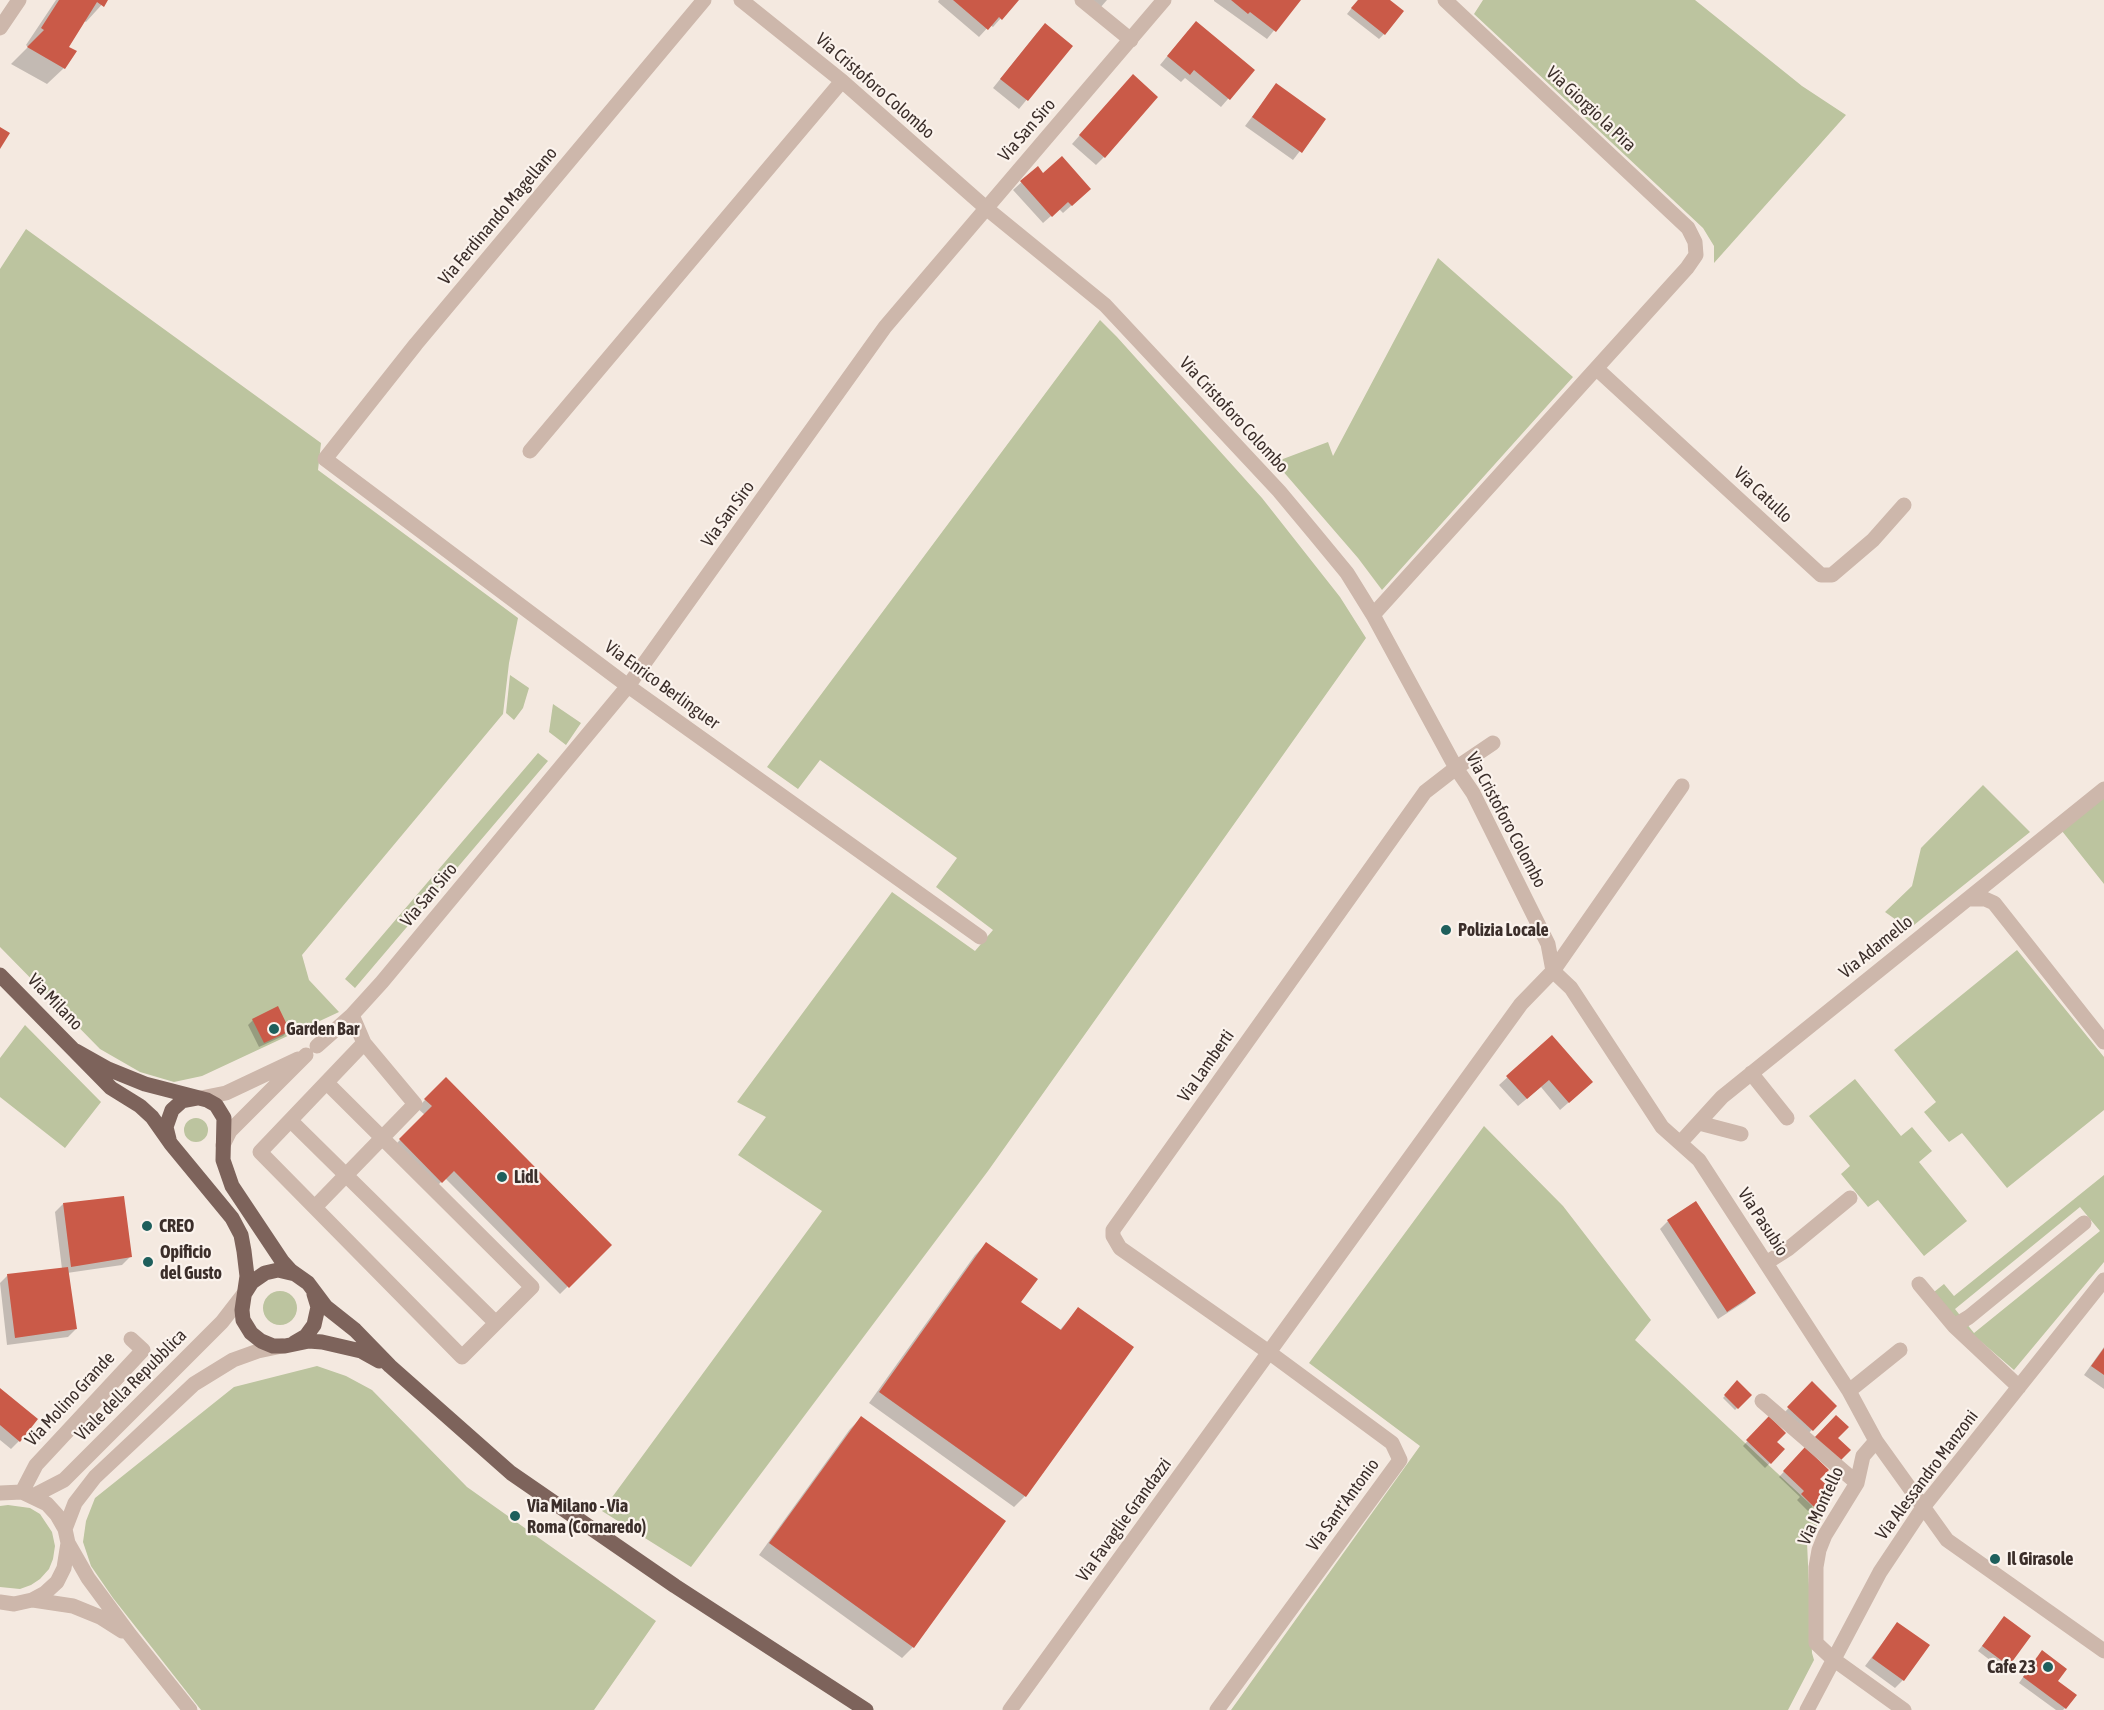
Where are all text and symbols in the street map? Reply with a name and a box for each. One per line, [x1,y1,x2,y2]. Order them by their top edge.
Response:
street label: Via Cristoforo Colombo [811,29,939,143]
street label: Via Giorgio la Pira [1542,62,1640,156]
street label: Via San Siro [994,94,1060,166]
street label: Via Ferdinando Magellano [434,143,562,289]
street label: Via Cristoforo Colombo [1175,353,1293,477]
street label: Via Catullo [1729,463,1797,527]
street label: Via San Siro [697,477,759,551]
street label: Via Enrico Berlinguer [600,636,724,734]
street label: Via Cristoforo Colombo [1461,749,1551,891]
street label: Via San Siro [396,859,462,931]
street label: Via Adamello [1835,911,1917,983]
place label: Polizia Locale [1458,919,1549,941]
marker: Polizia Locale [1439,923,1453,937]
street label: Via Milano [23,969,87,1035]
place label: Garden Bar [286,1018,359,1040]
marker: Garden Bar [267,1022,281,1036]
street label: Via Lamberti [1173,1026,1239,1106]
place label: Lidl [514,1166,538,1188]
marker: Lidl [495,1170,509,1184]
street label: Via Pasubio [1733,1184,1793,1260]
place label: CREO [159,1215,194,1237]
marker: CREO [140,1219,154,1233]
place label: Opificio del Gusto [160,1241,222,1284]
marker: Opificio del Gusto [141,1255,155,1269]
street label: Viale della Repubblica [71,1325,191,1445]
street label: Via Molino Grande [21,1347,119,1451]
street label: Via Alessandro Manzoni [1871,1406,1983,1544]
street label: Via Favaglie Grandazzi [1072,1454,1176,1586]
street label: Via Sant'Antonio [1302,1455,1384,1555]
street label: Via Montello [1793,1463,1849,1549]
place label: Via Milano - Via Roma (Cornaredo) [527,1495,646,1538]
marker: Via Milano - Via Roma (Cornaredo) [508,1509,522,1523]
place label: Il Girasole [2007,1548,2073,1570]
marker: Il Girasole [1988,1552,2002,1566]
place label: Cafe 23 [1987,1656,2036,1678]
marker: Cafe 23 [2041,1660,2055,1674]

